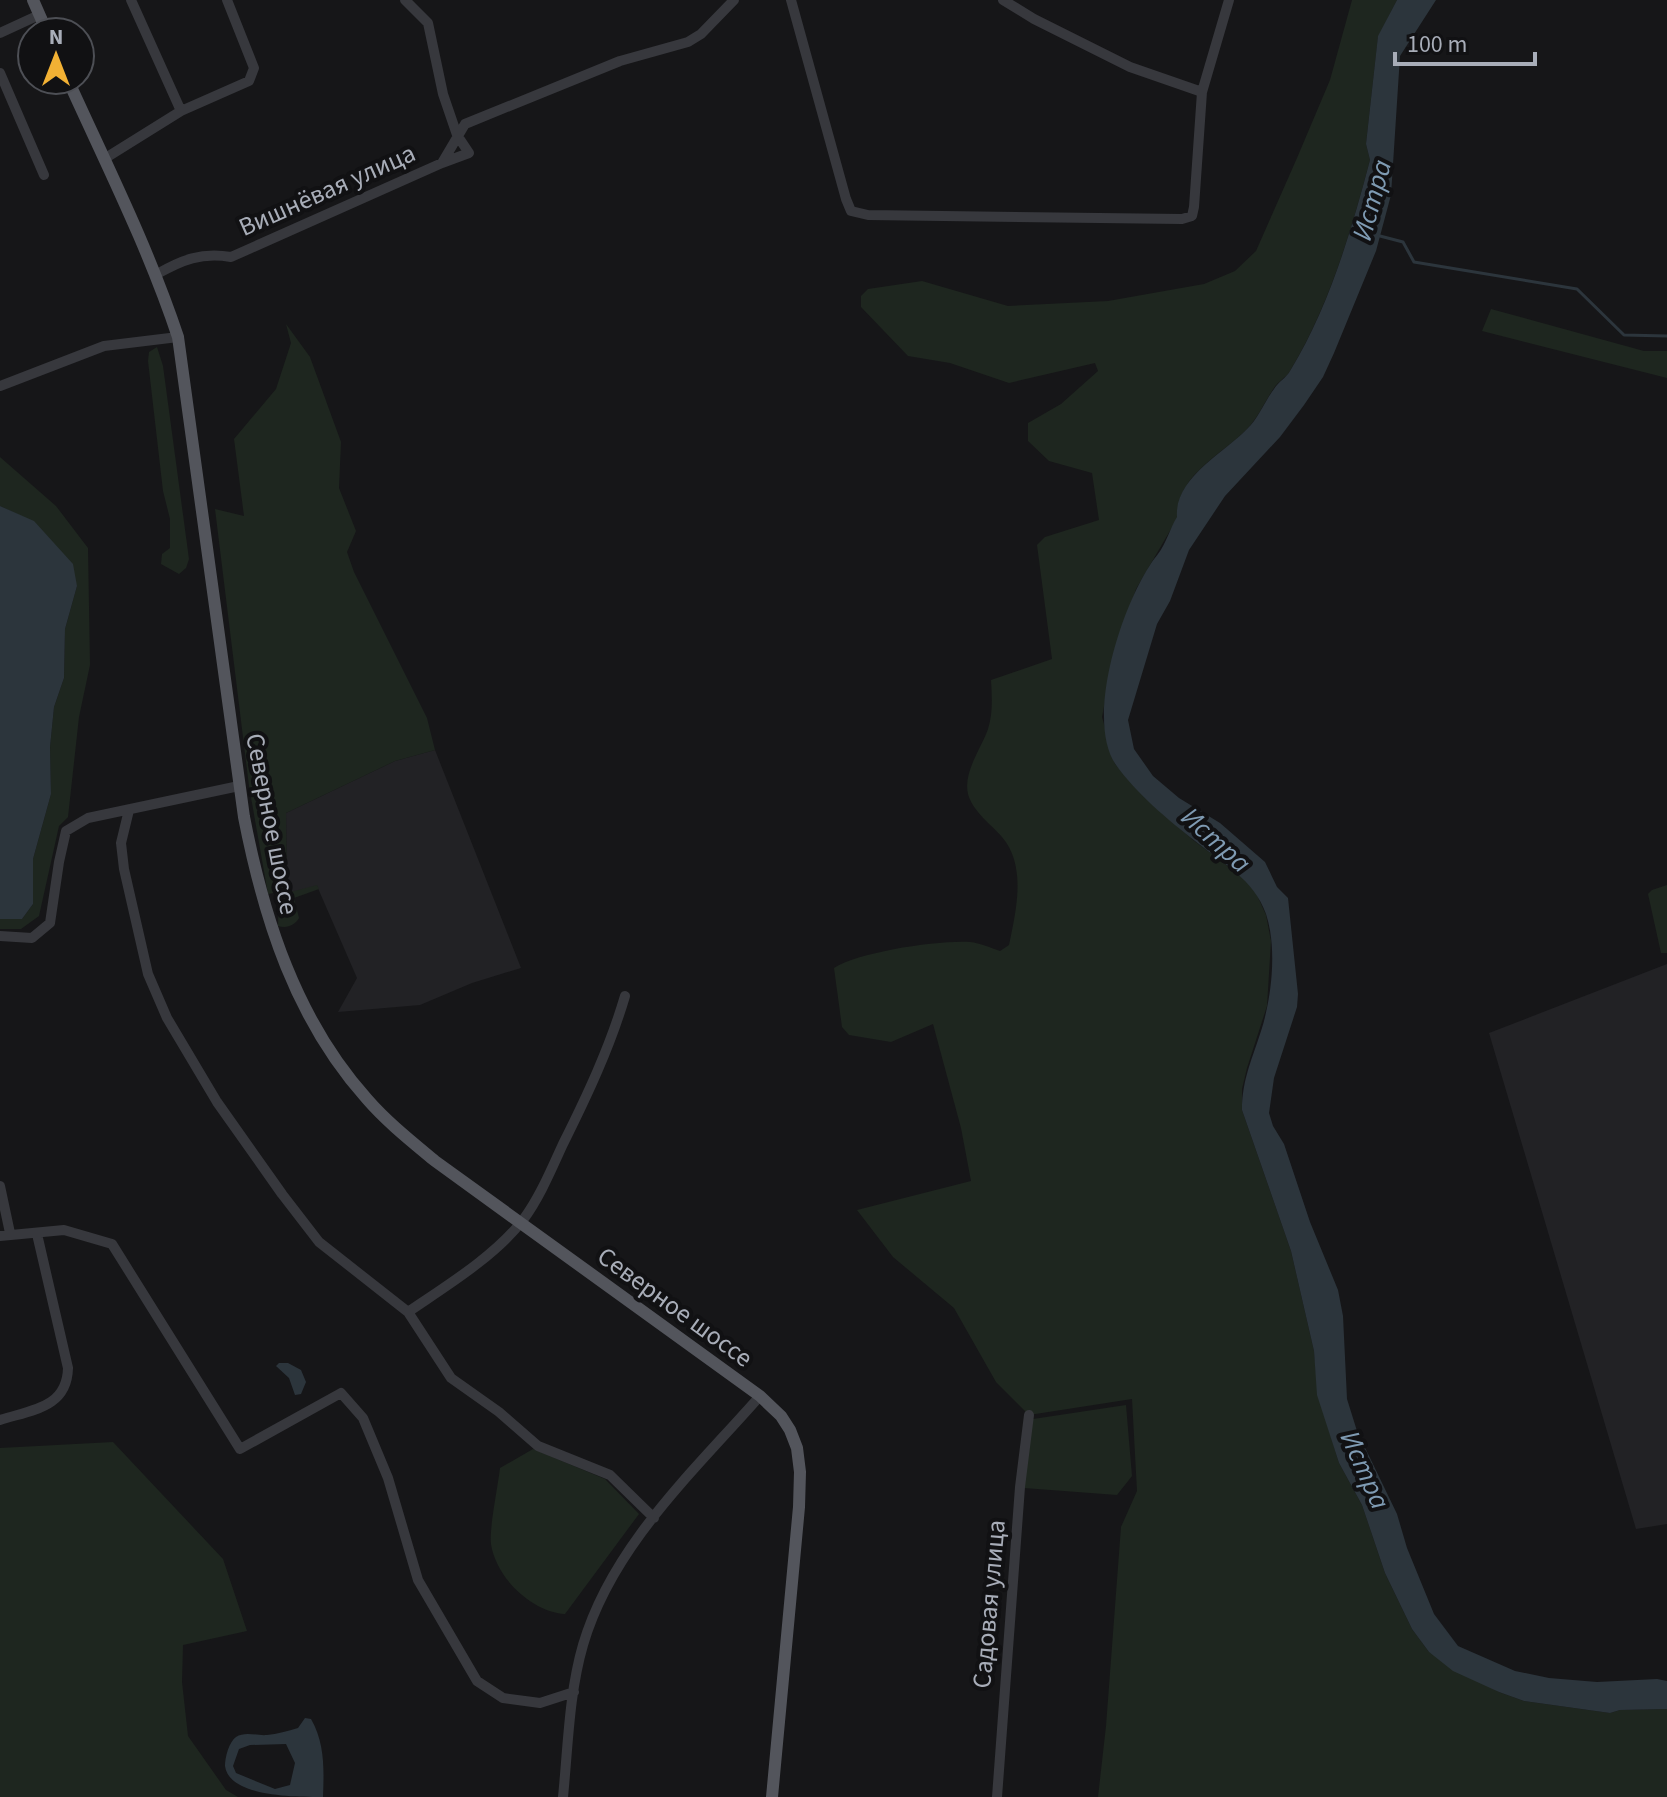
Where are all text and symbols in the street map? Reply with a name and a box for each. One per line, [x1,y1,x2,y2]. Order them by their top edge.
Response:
north arrow [16,16,96,96]
scale bar [1395,16,1535,66]
text: N [49,21,63,53]
text: 100 m [1407,27,1467,62]
street label: Вишнёвая улица [233,134,421,246]
water label: Истра [1342,155,1402,245]
street label: Северное шоссе [236,730,308,918]
water label: Истра [1172,798,1260,882]
street label: Северное шоссе [590,1238,760,1376]
water label: Истра [1330,1424,1400,1516]
street label: Садовая улица [963,1518,1015,1690]

